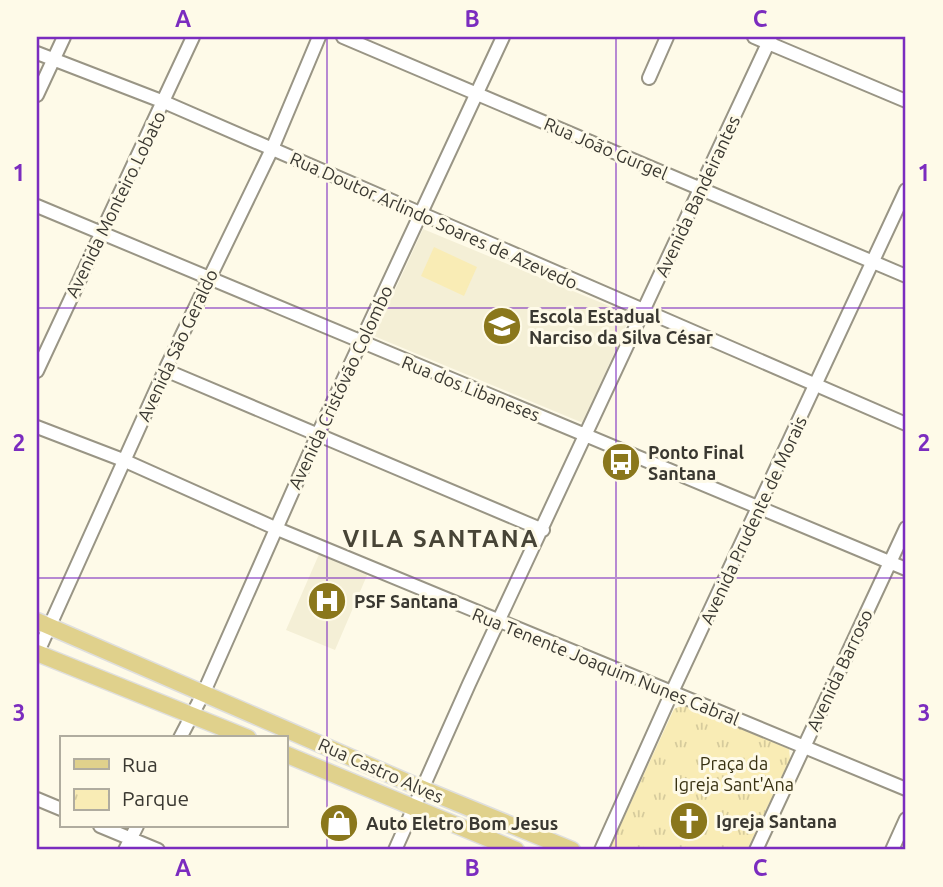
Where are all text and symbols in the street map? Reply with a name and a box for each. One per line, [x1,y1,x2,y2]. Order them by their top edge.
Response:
text: A [175,6,191,31]
text: B [464,6,480,31]
text: C [753,6,768,31]
street label: Avenida Monteiro Lobato [61,107,169,301]
street label: Avenida Bandeirantes [651,112,743,280]
street label: Rua João Gurgel [541,113,671,183]
street label: Rua Doutor Arlindo Soares de Azevedo [287,147,581,293]
text: 1 [13,160,25,185]
text: 1 [918,160,930,185]
street label: Avenida São Geraldo [133,266,221,424]
street label: Avenida Cristóvão Colombo [284,282,396,492]
school or university icon: Escola Estadual Narciso da Silva César [481,305,523,347]
place label: Escola Estadual Narciso da Silva César [529,306,714,347]
street label: Rua dos Libaneses [399,351,543,425]
street label: Avenida Prudente de Morais [696,413,810,627]
text: 2 [13,430,25,455]
text: 2 [918,430,930,455]
bus stop icon: Ponto Final Santana [600,441,642,483]
place label: Ponto Final Santana [648,442,745,483]
district label: VILA SANTANA [342,525,540,552]
hospital icon: PSF Santana [306,580,348,622]
place label: PSF Santana [354,591,458,611]
street label: Rua Tenente Joaquim Nunes Cabral [470,603,743,729]
street label: Avenida Barroso [802,606,876,734]
text: 3 [13,700,25,725]
text: 3 [918,700,930,725]
street label: Rua Castro Alves [316,734,447,807]
legend [60,736,287,828]
text: Rua [122,752,158,776]
park label: Praça da Igreja Sant'Ana [674,753,794,794]
text: Parque [122,786,189,810]
church icon: Igreja Santana [668,800,710,842]
shop icon: Auto Eletro Bom Jesus [318,802,360,844]
place label: Igreja Santana [716,811,837,831]
place label: Auto Eletro Bom Jesus [366,813,558,833]
text: A [175,855,191,880]
text: B [464,855,480,880]
text: C [753,855,768,880]

